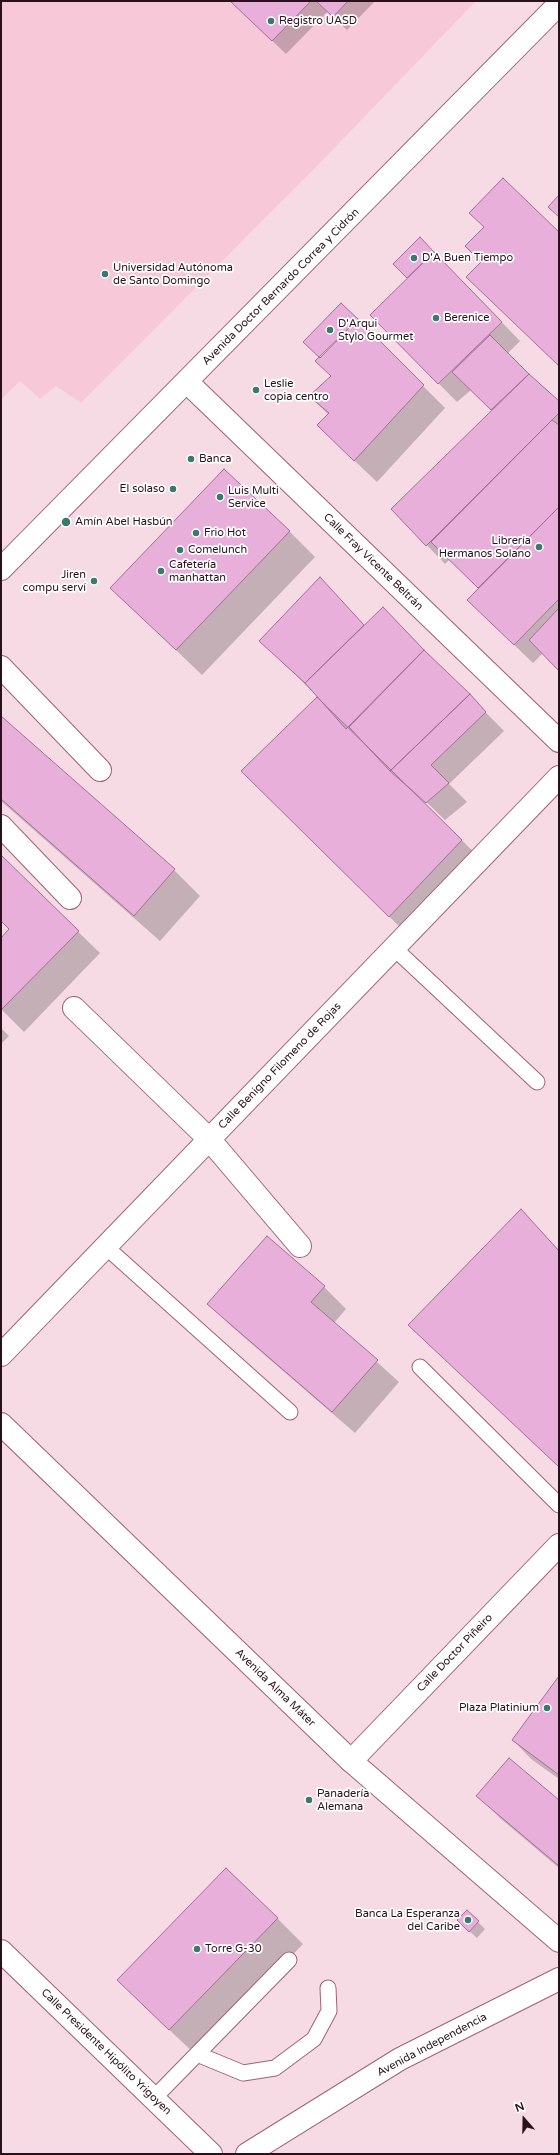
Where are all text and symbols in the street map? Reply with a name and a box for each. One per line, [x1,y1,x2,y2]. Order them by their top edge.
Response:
place label: Registro UASD [279,14,357,28]
marker: Registro UASD [266,16,276,26]
street label: Avenida Doctor Bernardo Correa y Cidrón [200,206,362,368]
place label: D'A Buen Tiempo [422,251,513,265]
marker: D'A Buen Tiempo [409,253,419,263]
place label: Universidad Autónoma de Santo Domingo [113,261,233,287]
marker: Universidad Autónoma de Santo Domingo [100,269,110,279]
place label: Berenice [444,311,490,325]
marker: Berenice [431,313,441,323]
place label: D'Arqui Stylo Gourmet [338,317,413,343]
marker: D'Arqui Stylo Gourmet [325,325,335,335]
place label: Leslie copia centro [264,377,329,403]
marker: Leslie copia centro [251,385,261,395]
place label: Banca [199,452,232,466]
marker: Banca [186,454,196,464]
place label: El solaso [120,482,165,496]
marker: El solaso [168,484,178,494]
place label: Luis Multi Service [228,484,279,510]
marker: Luis Multi Service [215,492,225,502]
street label: Calle Fray Vicente Beltrán [320,511,426,613]
place label: Amín Abel Hasbún [75,515,173,529]
marker: Amín Abel Hasbún [60,516,72,528]
place label: Frio Hot [204,526,246,540]
marker: Frio Hot [191,528,201,538]
place label: Librería Hermanos Solano [439,534,531,560]
marker: Librería Hermanos Solano [534,542,544,552]
place label: Comelunch [188,543,247,557]
marker: Comelunch [175,545,185,555]
place label: Cafetería manhattan [169,558,226,584]
marker: Cafetería manhattan [156,566,166,576]
place label: Jiren compu serví [23,568,86,594]
marker: Jiren compu serví [89,576,99,586]
street label: Calle Benigno Filomeno de Rojas [216,1000,344,1132]
street label: Calle Doctor Piñeiro [414,1611,496,1695]
street label: Avenida Alma Máter [232,1646,318,1730]
place label: Plaza Platinium [459,1701,539,1715]
marker: Plaza Platinium [542,1703,552,1713]
place label: Panadería Alemana [317,1787,369,1813]
marker: Panadería Alemana [304,1795,314,1805]
place label: Banca La Esperanza del Caribe [355,1907,460,1933]
marker: Banca La Esperanza del Caribe [463,1915,473,1925]
place label: Torre G-30 [205,1942,262,1956]
marker: Torre G-30 [192,1944,202,1954]
street label: Calle Presidente Hipólito Yrigoyen [38,1986,174,2118]
street label: Avenida Independencia [375,2010,489,2080]
north arrow [504,2099,544,2139]
text: N [513,2100,526,2115]

